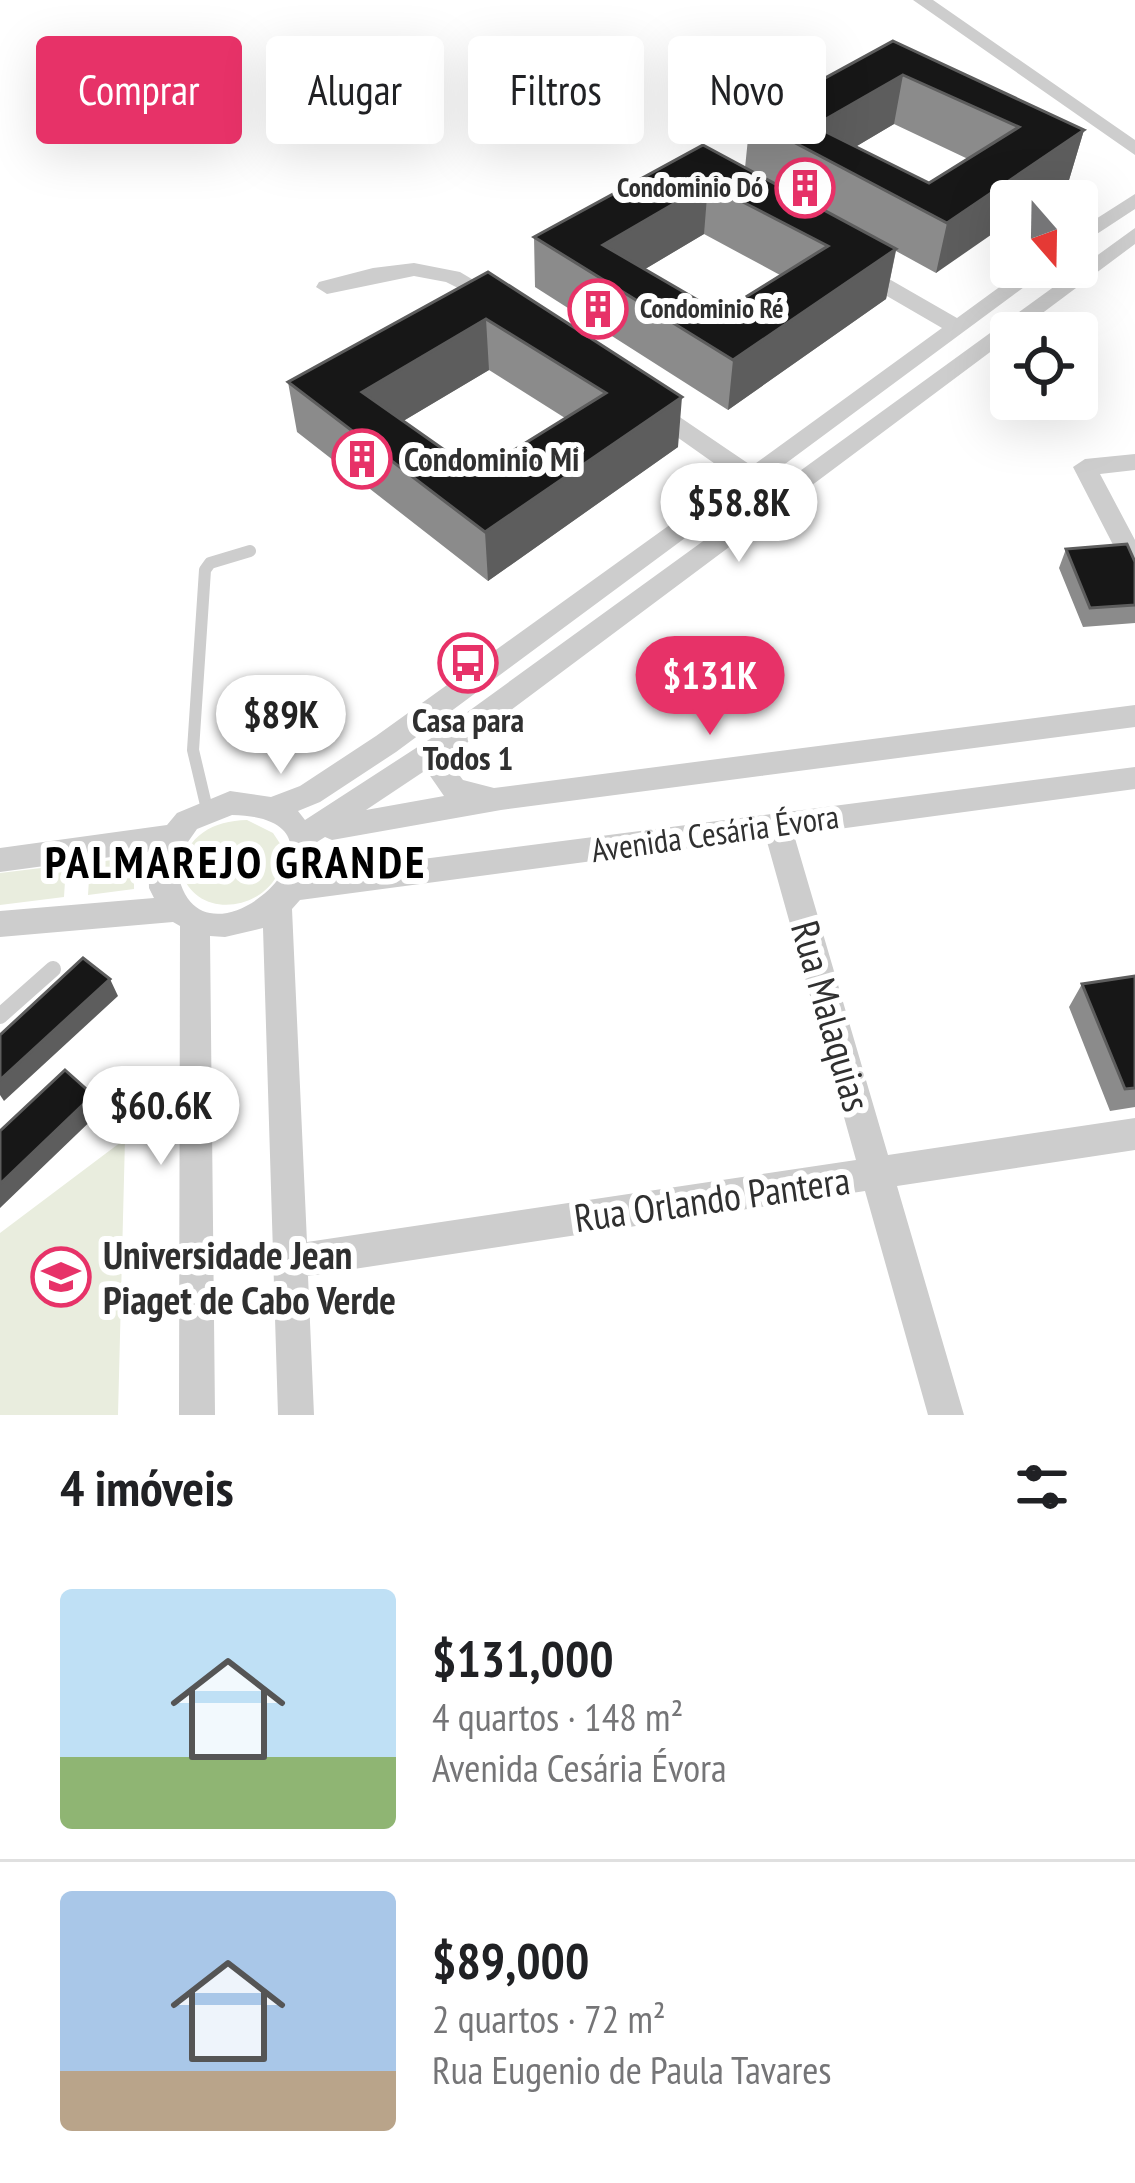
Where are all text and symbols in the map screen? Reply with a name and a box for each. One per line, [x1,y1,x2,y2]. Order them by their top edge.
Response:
chip: Comprar [36,36,242,144]
chip: Alugar [266,36,444,144]
chip: Filtros [468,36,644,144]
chip: Novo [668,36,826,144]
building icon: Condominio Dó [774,157,836,219]
place label: Condominio Dó [617,170,763,204]
north arrow [990,180,1098,288]
map controls [990,180,1098,420]
building icon: Condominio Ré [567,278,629,340]
place label: Condominio Ré [640,291,784,325]
button: locate [990,312,1098,420]
building icon: Condominio Mi [331,428,393,490]
place label: Condominio Mi [404,437,579,480]
pin: $58.8K [641,463,837,565]
text: $58.8K [687,476,791,527]
bus stop icon: Casa para Todos 1 [437,632,499,694]
pin: $131K [626,636,794,738]
text: $131K [663,649,757,700]
pin: $89K [210,675,352,777]
text: $89K [243,688,319,739]
place label: Casa para Todos 1 [412,698,524,779]
street label: Avenida Cesária Évora [589,794,841,871]
district label: PALMAREJO GRANDE [45,832,427,890]
street label: Rua Malaquias [780,915,883,1117]
pin: $60.6K [63,1066,259,1168]
text: $60.6K [109,1079,213,1130]
street label: Rua Orlando Pantera [571,1154,853,1243]
place label: Universidade Jean Piaget de Cabo Verde [103,1229,396,1325]
school or university icon: Universidade Jean Piaget de Cabo Verde [30,1246,92,1308]
text: 4 imóveis [60,1454,234,1520]
icon: filters [1009,1454,1075,1520]
text: $131,000 [432,1625,614,1691]
icon: home [156,1637,300,1781]
text: 4 quartos · 148 m² [432,1691,683,1742]
text: Avenida Cesária Évora [432,1742,727,1793]
text: $89,000 [432,1927,589,1993]
icon: home [156,1939,300,2083]
text: 2 quartos · 72 m² [432,1993,666,2044]
text: Rua Eugenio de Paula Tavares [432,2044,832,2095]

